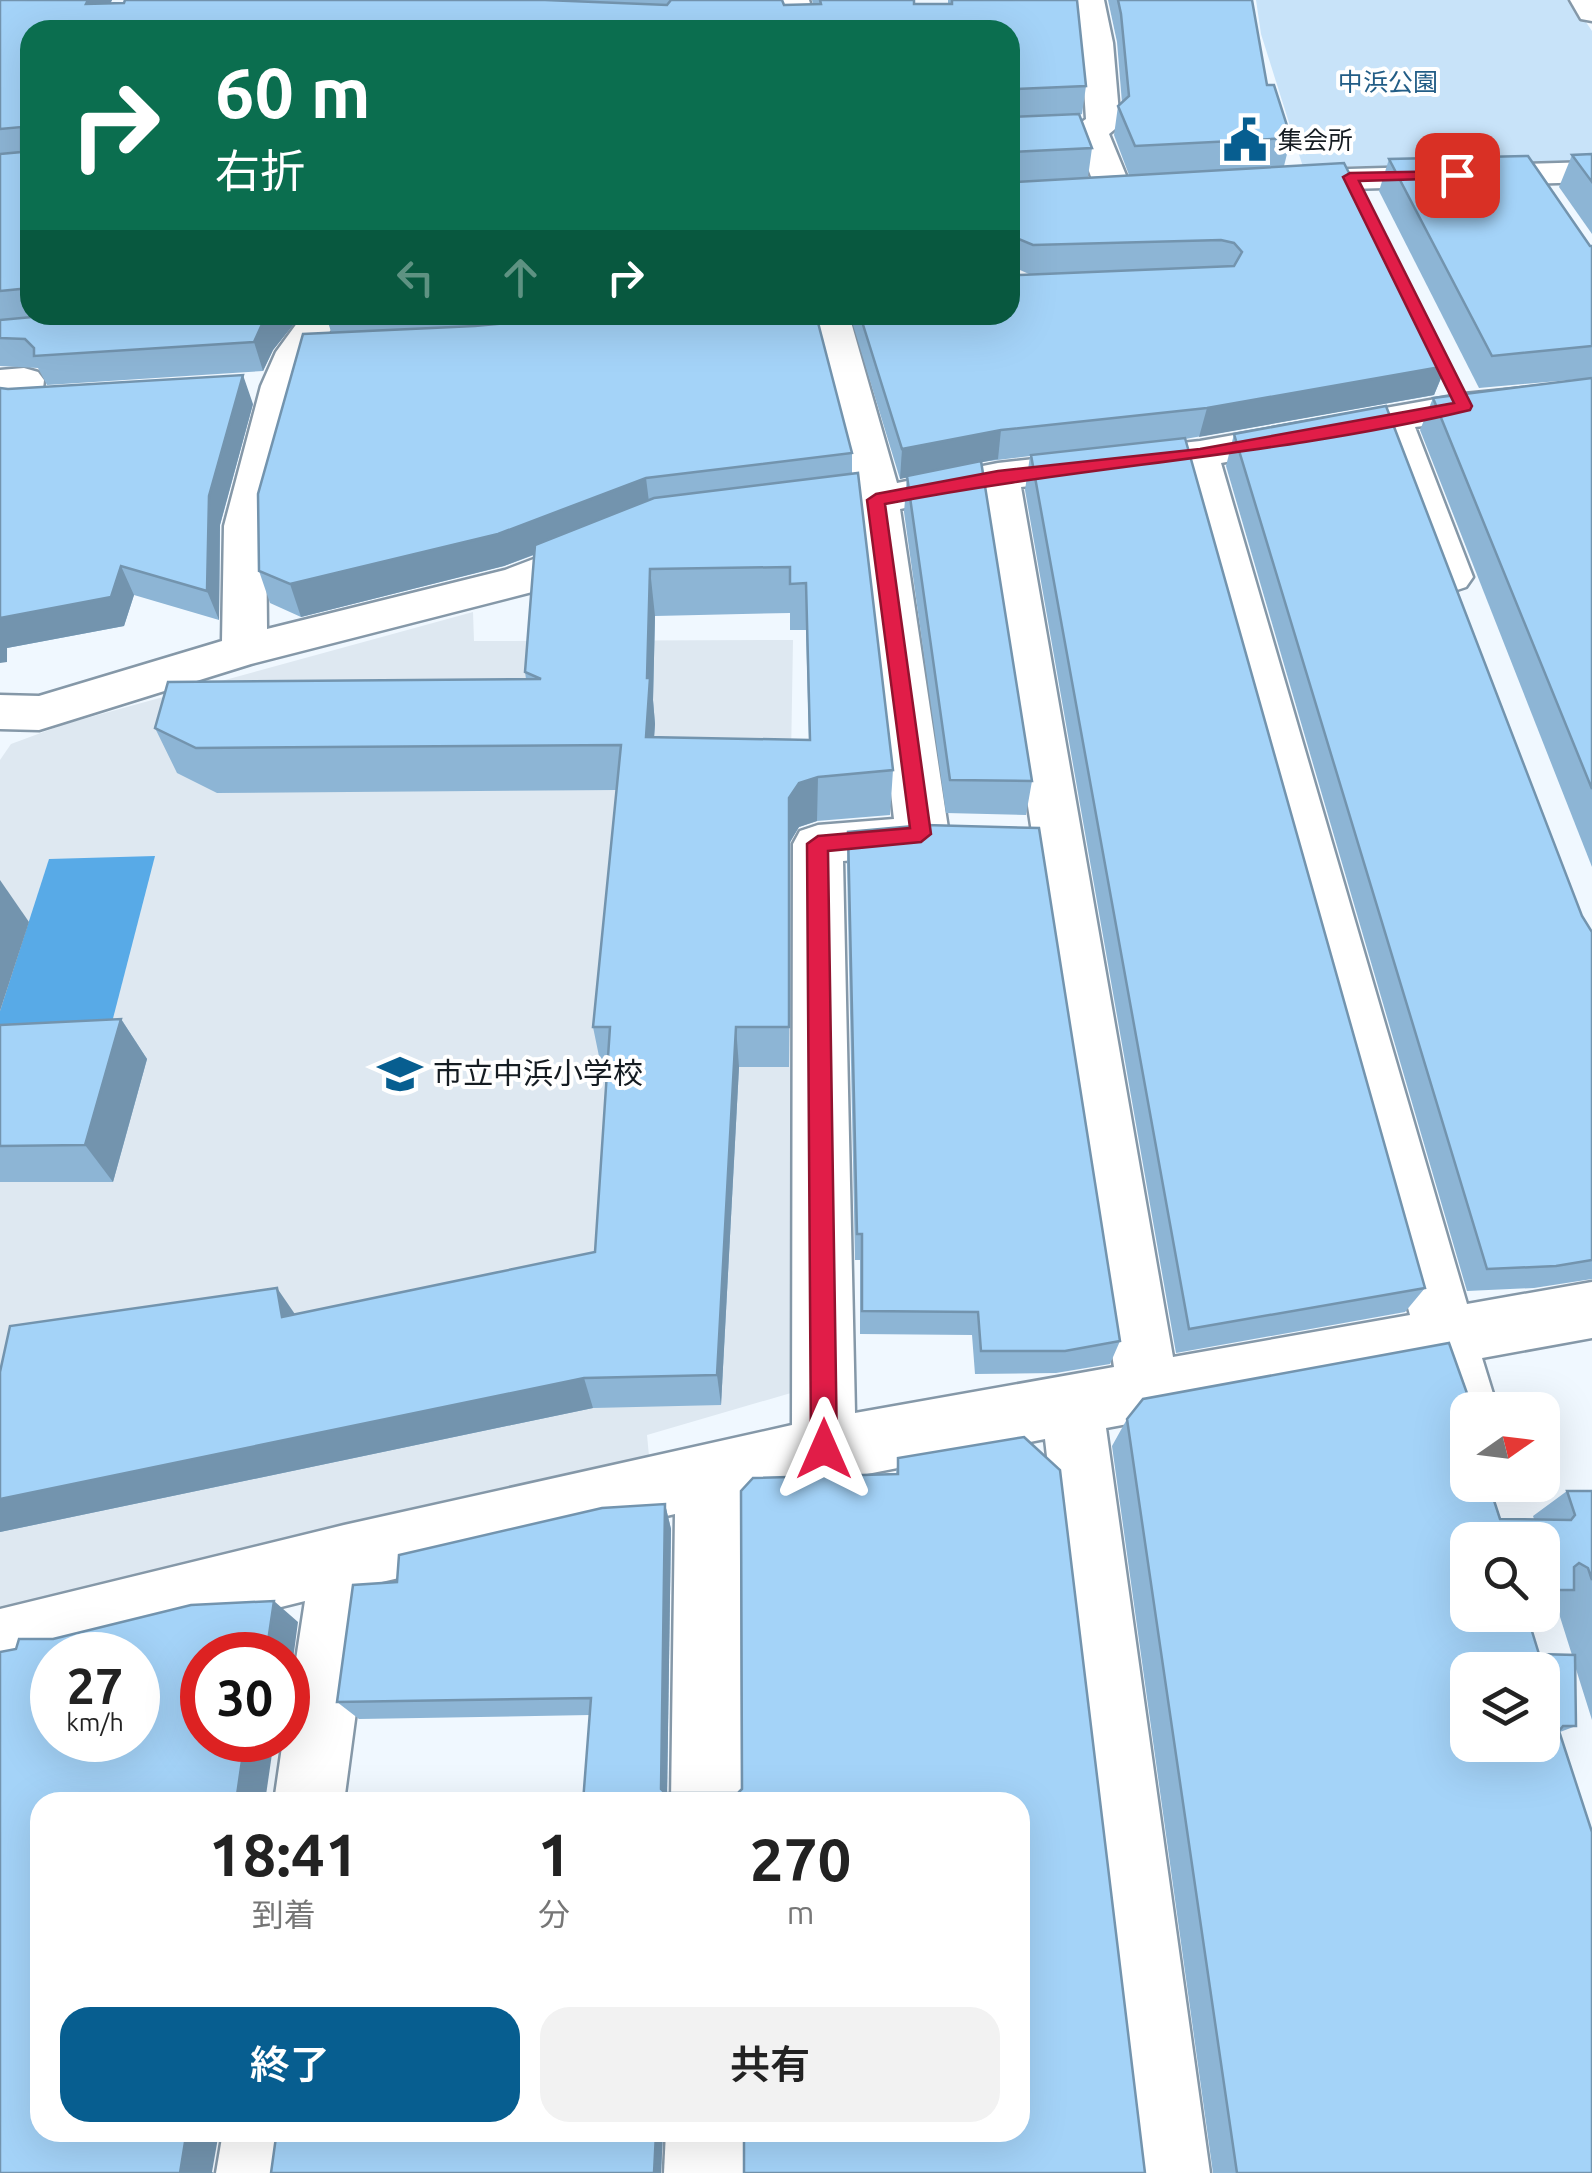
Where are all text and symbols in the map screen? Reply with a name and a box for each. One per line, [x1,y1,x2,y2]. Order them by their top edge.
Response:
text: 60 m [215,53,371,131]
icon: right [50,60,180,190]
park label: 中浜公園 [1338,68,1438,96]
public building icon: 集会所 [1221,116,1269,164]
place label: 集会所 [1278,126,1353,154]
pin [1415,133,1500,218]
text: 右折 [215,145,305,196]
icon: arrive [1430,148,1485,203]
icon: left [388,250,443,305]
icon: ahead [493,250,548,305]
icon: right [598,250,653,305]
school or university icon: 市立中浜小学校 [376,1050,424,1098]
place label: 市立中浜小学校 [433,1056,643,1090]
north arrow [1450,1392,1560,1502]
map controls [1450,1392,1560,1762]
position arrow [772,1397,876,1501]
button: search [1450,1522,1560,1632]
speed limit sign: 30 [180,1632,310,1762]
button: layers [1450,1652,1560,1762]
text: 27 [67,1657,123,1713]
text: km/h [66,1708,124,1736]
text: 18:41 [209,1820,359,1887]
text: 1 [537,1820,571,1887]
text: 270 [750,1825,851,1892]
text: m [787,1894,814,1930]
text: 到着 [252,1896,316,1932]
text: 分 [538,1896,570,1932]
button: 終了 [60,2007,520,2122]
button: 共有 [540,2007,1000,2122]

